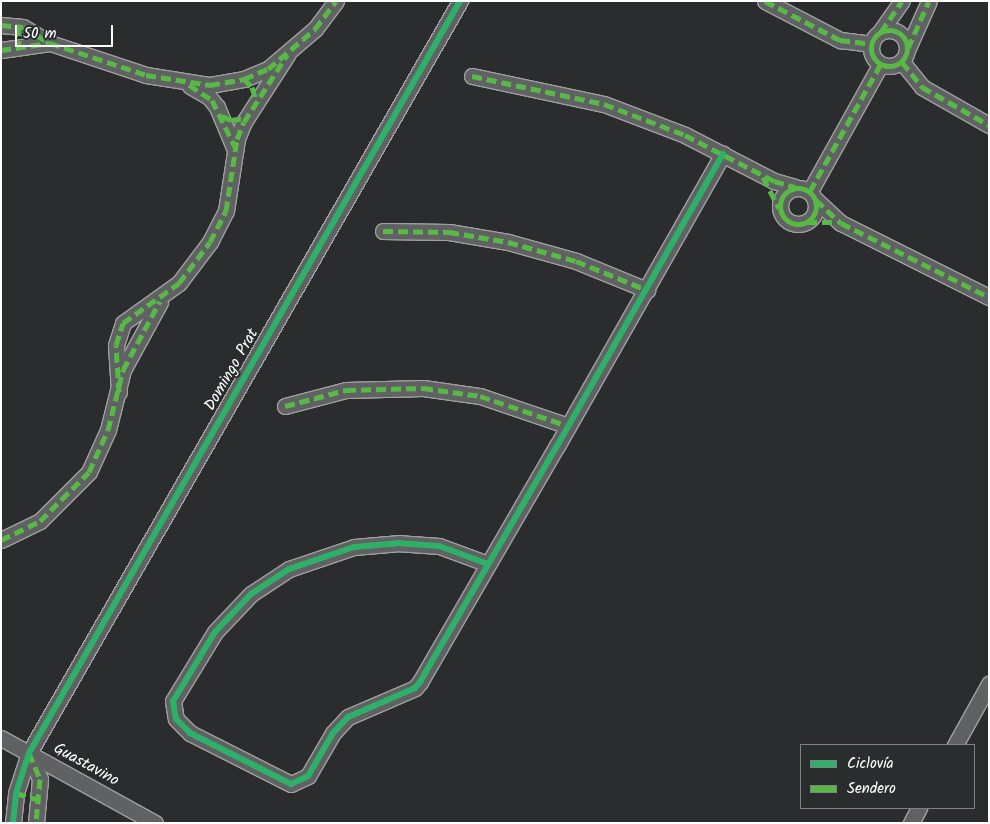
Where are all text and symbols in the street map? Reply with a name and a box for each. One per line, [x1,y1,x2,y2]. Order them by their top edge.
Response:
scale bar [18,15,115,47]
text: 50 m [23,22,57,46]
street label: Domingo Prat [201,326,263,414]
street label: Guastavino [50,739,122,791]
legend [800,744,975,809]
text: Ciclovía [847,752,894,776]
text: Sendero [847,777,896,801]

